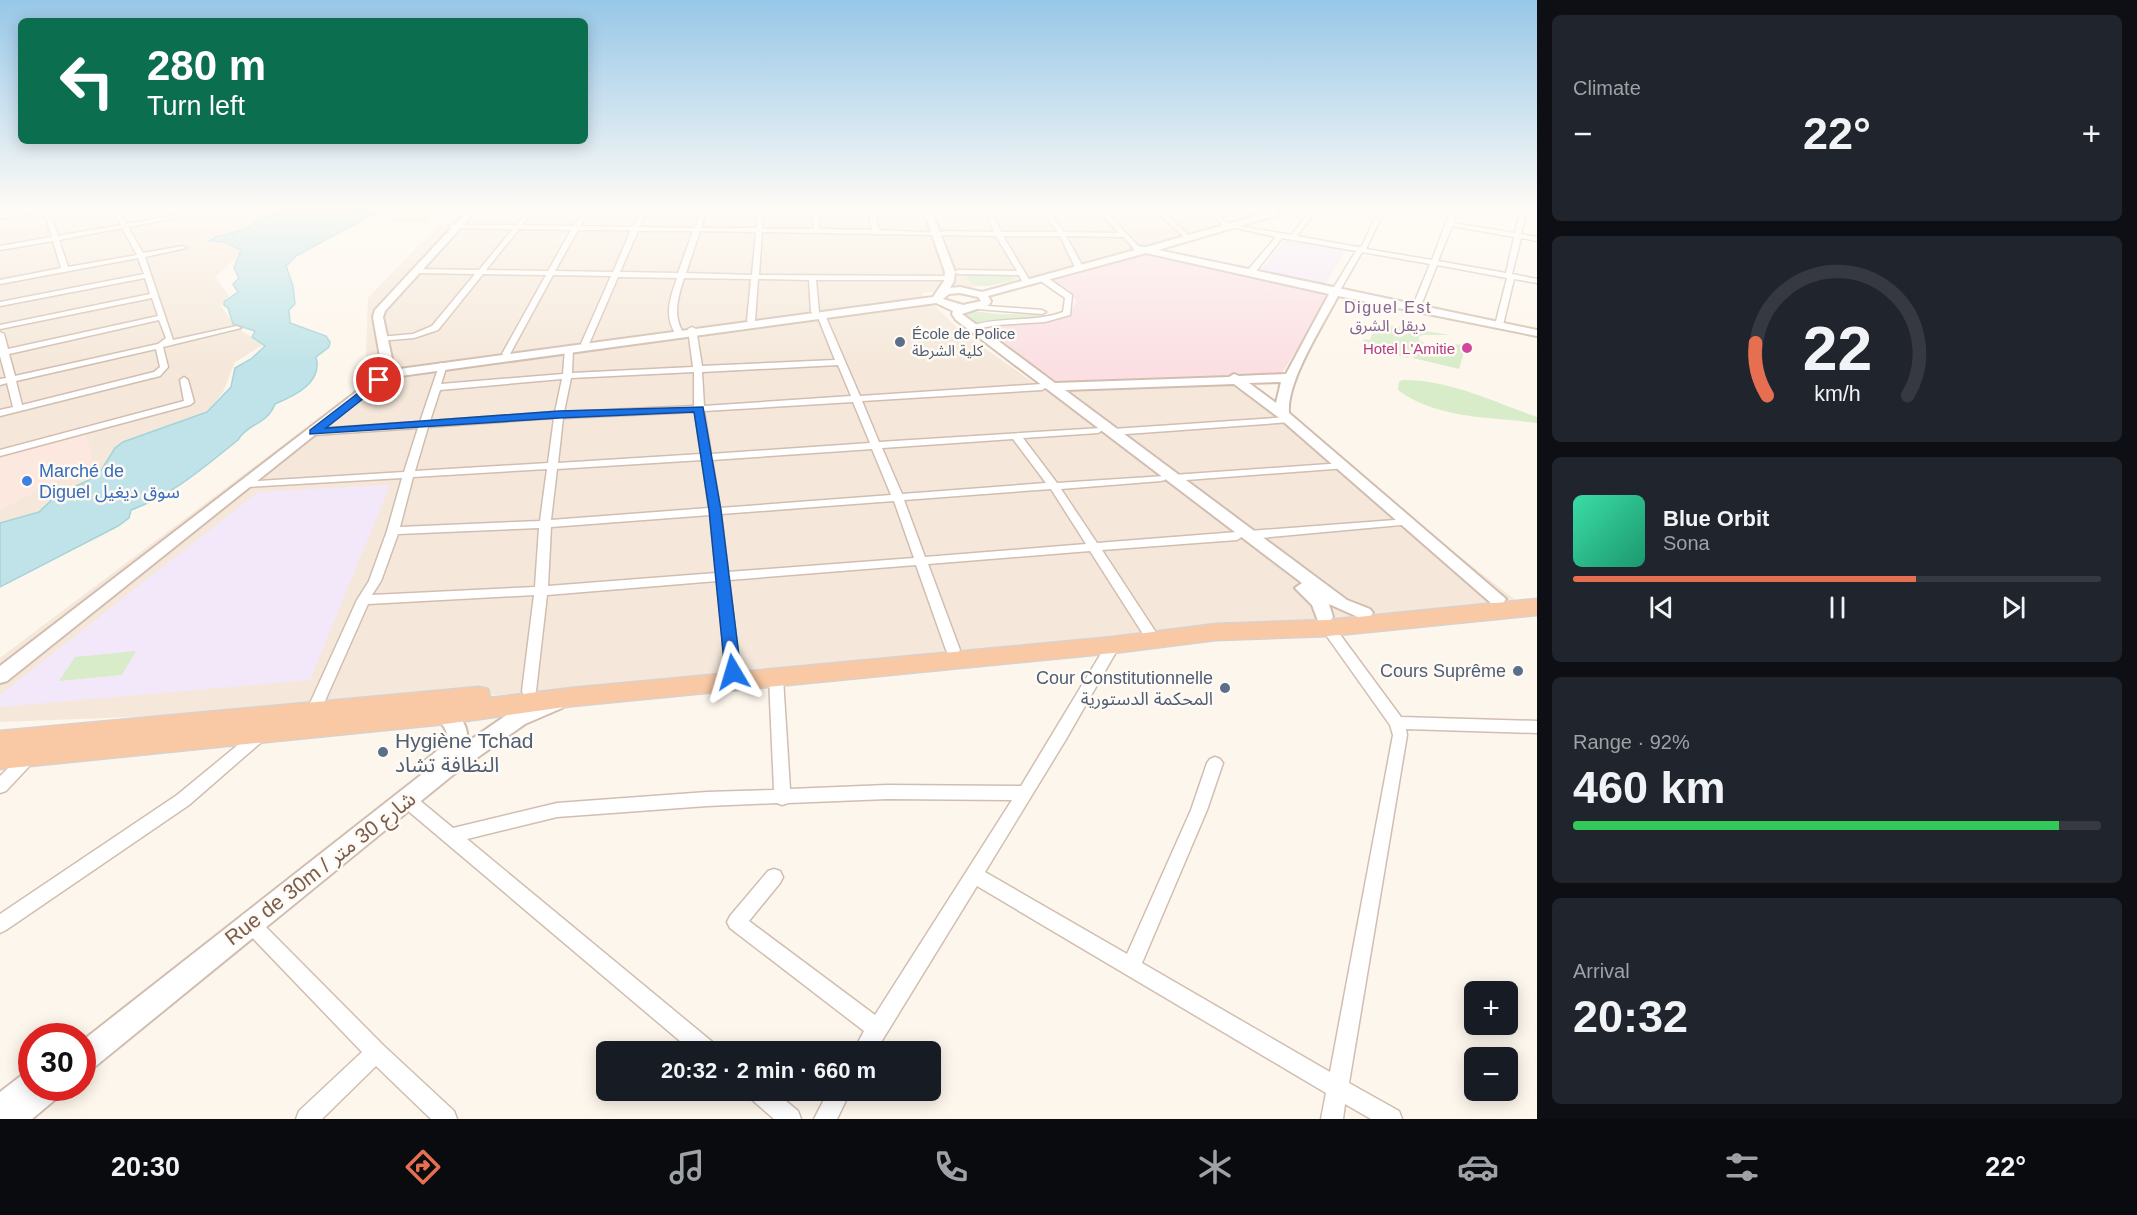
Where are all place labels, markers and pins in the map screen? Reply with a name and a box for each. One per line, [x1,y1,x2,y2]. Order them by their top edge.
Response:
place label: École de Police كلية الشرطة [912,325,1015,360]
marker: École de Police كلية الشرطة [893,335,907,349]
place label: Hotel L'Amitie [1363,340,1455,357]
marker: Hotel L'Amitie [1460,341,1474,355]
pin [353,354,404,405]
place label: Marché de Diguel سوق ديغيل [39,461,180,503]
marker: Marché de Diguel سوق ديغيل [20,474,34,488]
place label: Cours Suprême [1380,661,1506,681]
marker: Cours Suprême [1511,664,1525,678]
place label: Cour Constitutionnelle المحكمة الدستورية [1036,668,1213,710]
marker: Cour Constitutionnelle المحكمة الدستورية [1218,681,1232,695]
place label: Hygiène Tchad النظافة تشاد [395,729,534,776]
marker: Hygiène Tchad النظافة تشاد [376,745,390,759]

